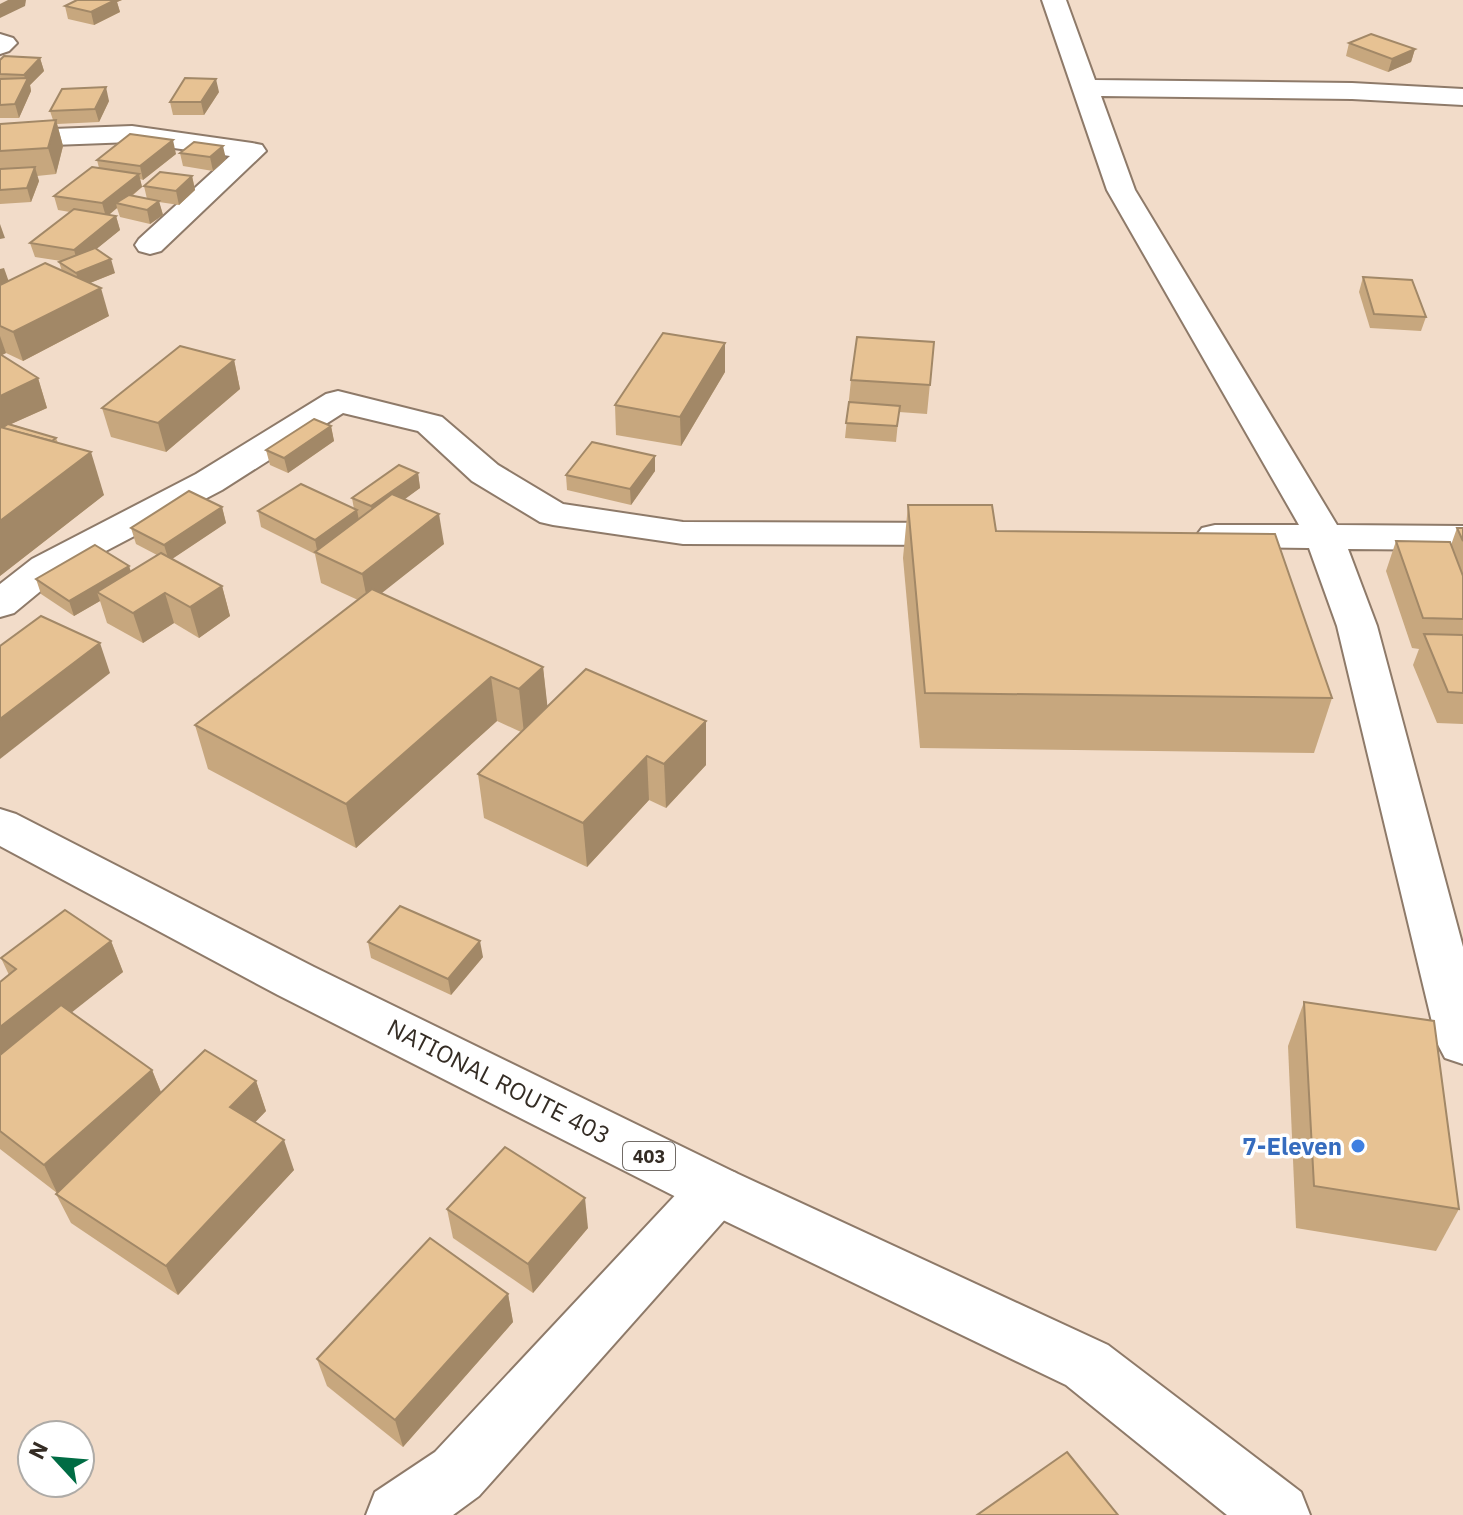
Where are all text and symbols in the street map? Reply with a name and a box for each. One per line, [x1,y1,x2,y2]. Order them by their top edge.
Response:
street label: NATIONAL ROUTE 403 [382,1011,616,1151]
place label: 7-Eleven [1242,1130,1342,1162]
marker: 7-Eleven [1349,1137,1367,1155]
road number: 403 [623,1142,675,1170]
north arrow [16,1419,96,1499]
text: N [21,1436,54,1464]

